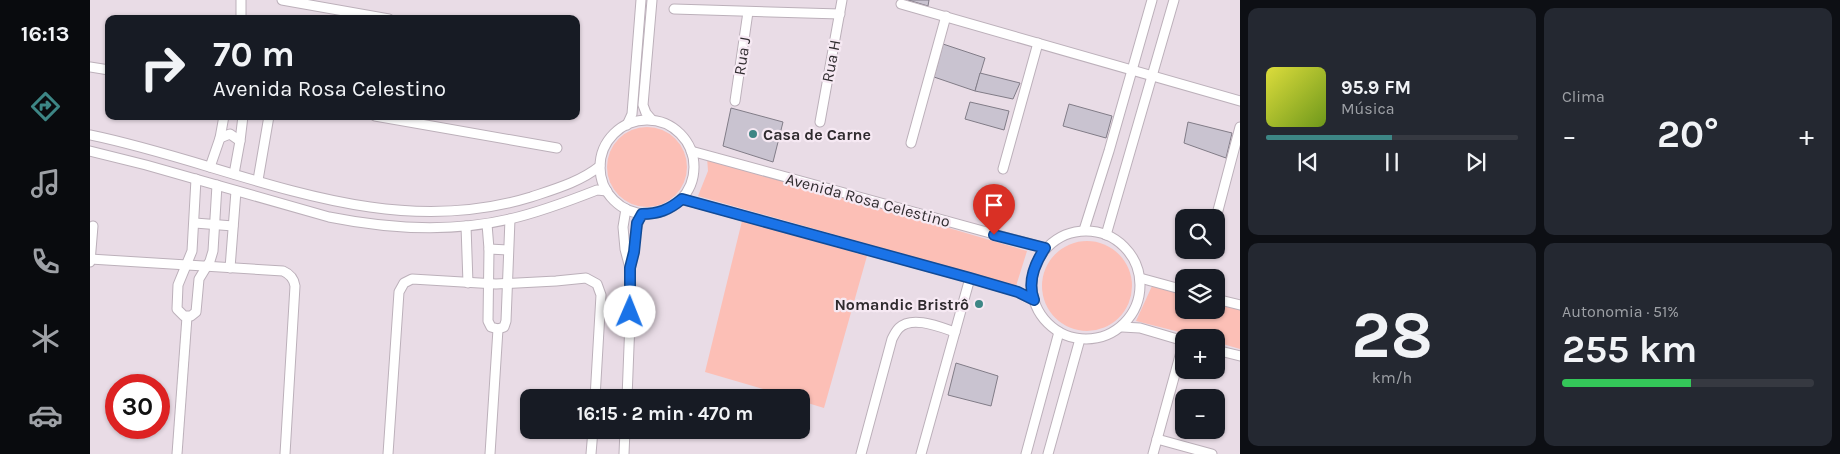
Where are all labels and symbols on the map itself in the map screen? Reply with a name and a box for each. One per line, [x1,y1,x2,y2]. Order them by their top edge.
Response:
street label: Rua J [730,35,754,77]
street label: Rua H [818,38,844,84]
place label: Casa de Carne [763,125,871,144]
marker: Casa de Carne [747,128,759,140]
street label: Avenida Rosa Celestino [784,169,952,231]
pin [973,184,1015,235]
position arrow [603,285,655,337]
place label: Nomandic Bristrô [834,295,969,314]
marker: Nomandic Bristrô [973,298,985,310]
speed limit sign: 30 [105,374,170,439]

